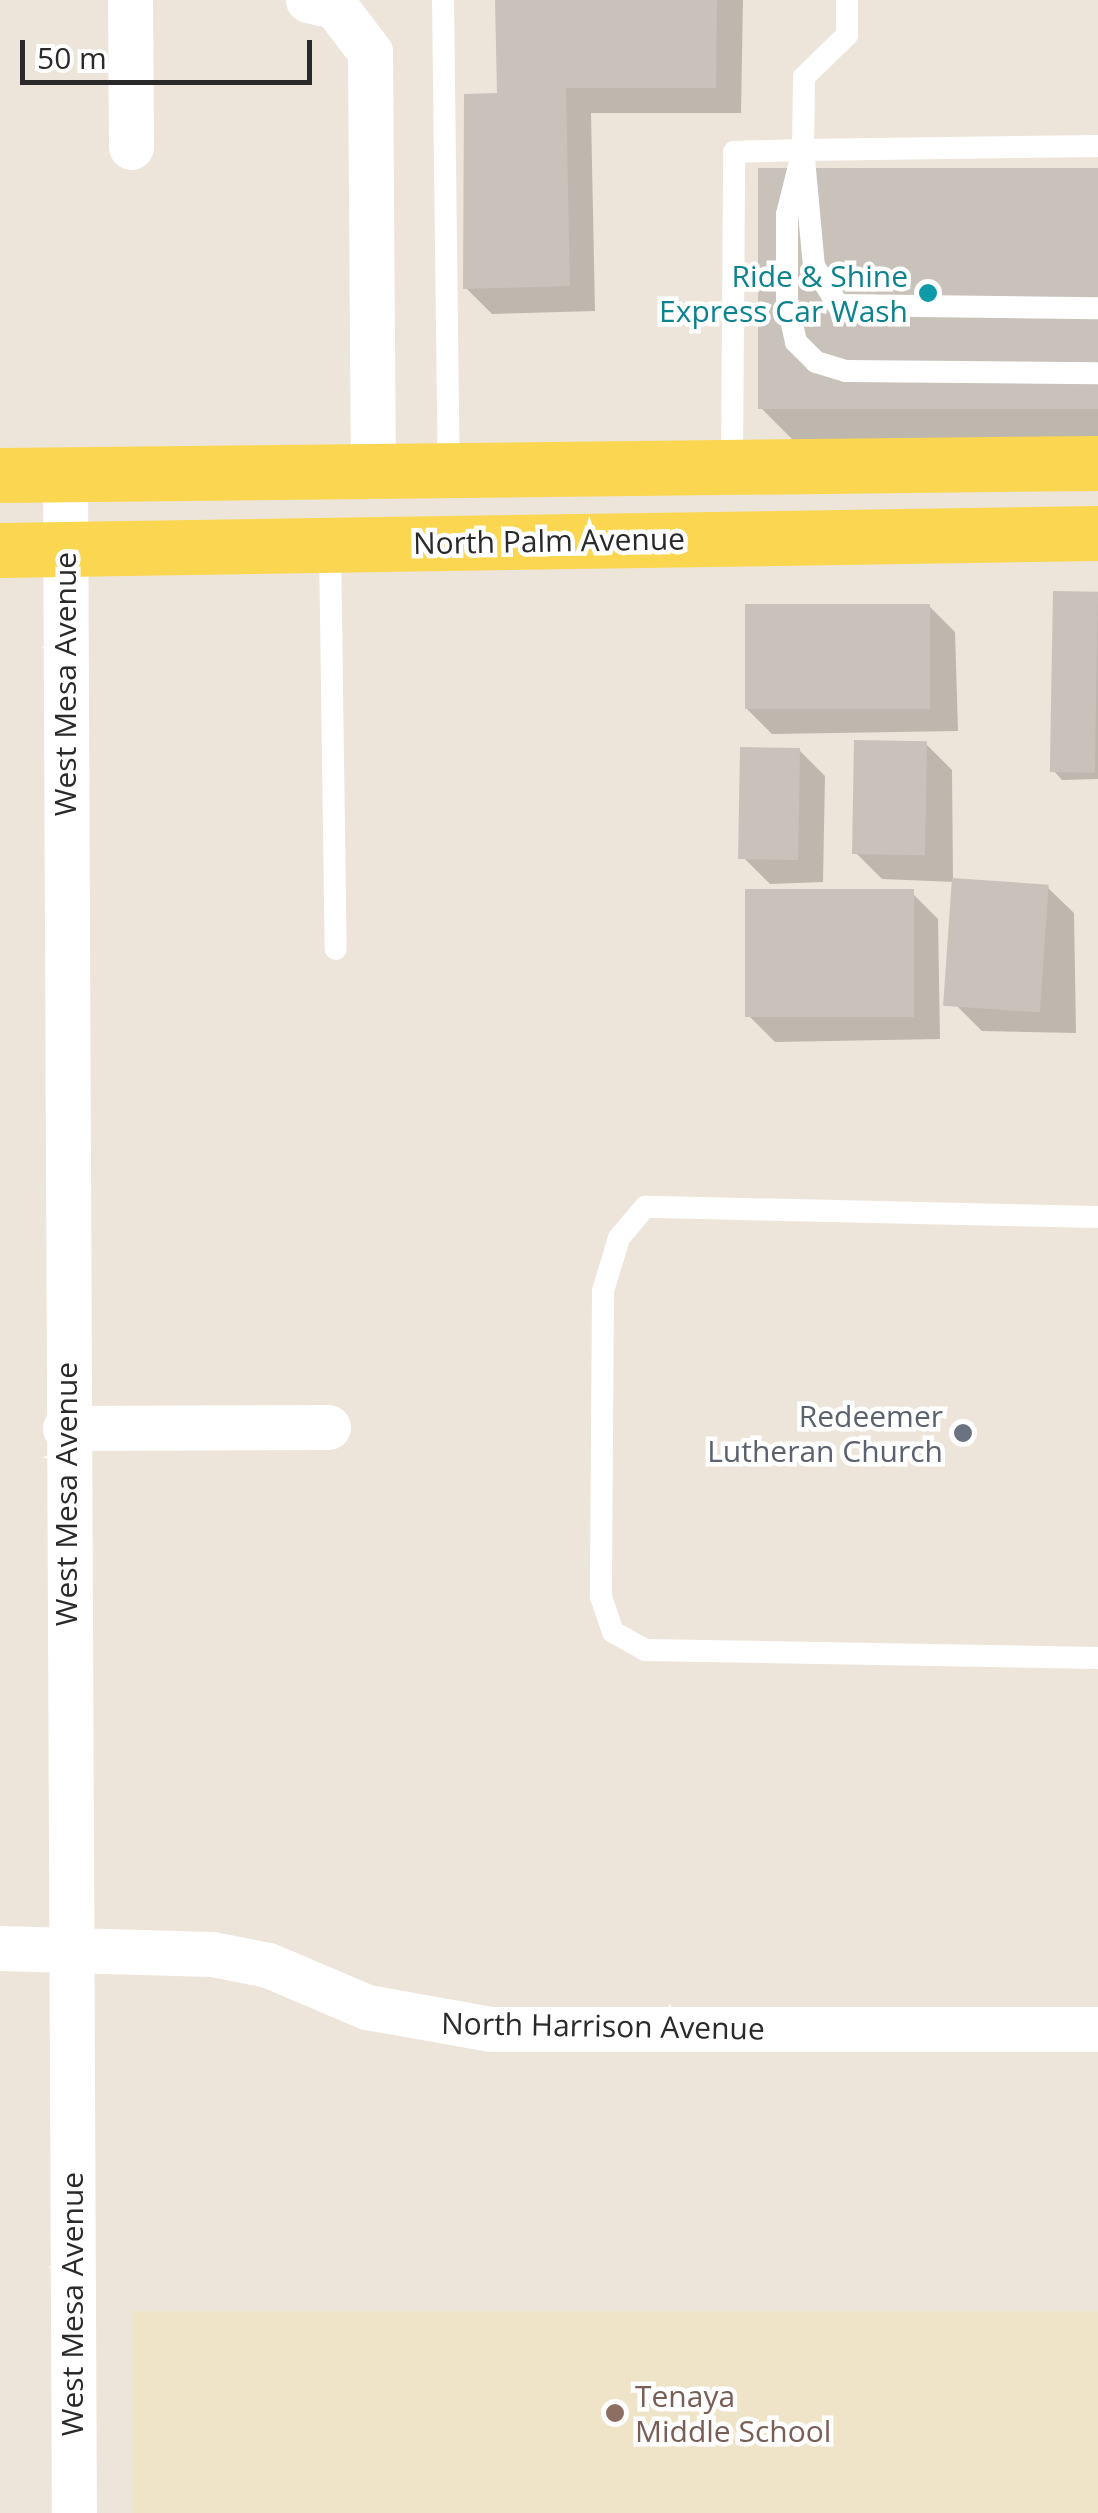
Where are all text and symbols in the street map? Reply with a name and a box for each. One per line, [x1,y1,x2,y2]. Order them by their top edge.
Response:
scale bar [25,20,318,82]
text: 50 m [37,37,107,78]
place label: Ride & Shine Express Car Wash [659,258,908,328]
marker: Ride & Shine Express Car Wash [917,282,939,304]
street label: North Palm Avenue [413,521,685,561]
street label: West Mesa Avenue [47,552,83,816]
street label: West Mesa Avenue [48,1362,84,1626]
place label: Redeemer Lutheran Church [707,1398,943,1468]
marker: Redeemer Lutheran Church [952,1422,974,1444]
street label: North Harrison Avenue [441,2005,765,2047]
street label: West Mesa Avenue [54,2172,90,2436]
place label: Tenaya Middle School [635,2378,831,2448]
marker: Tenaya Middle School [604,2402,626,2424]

